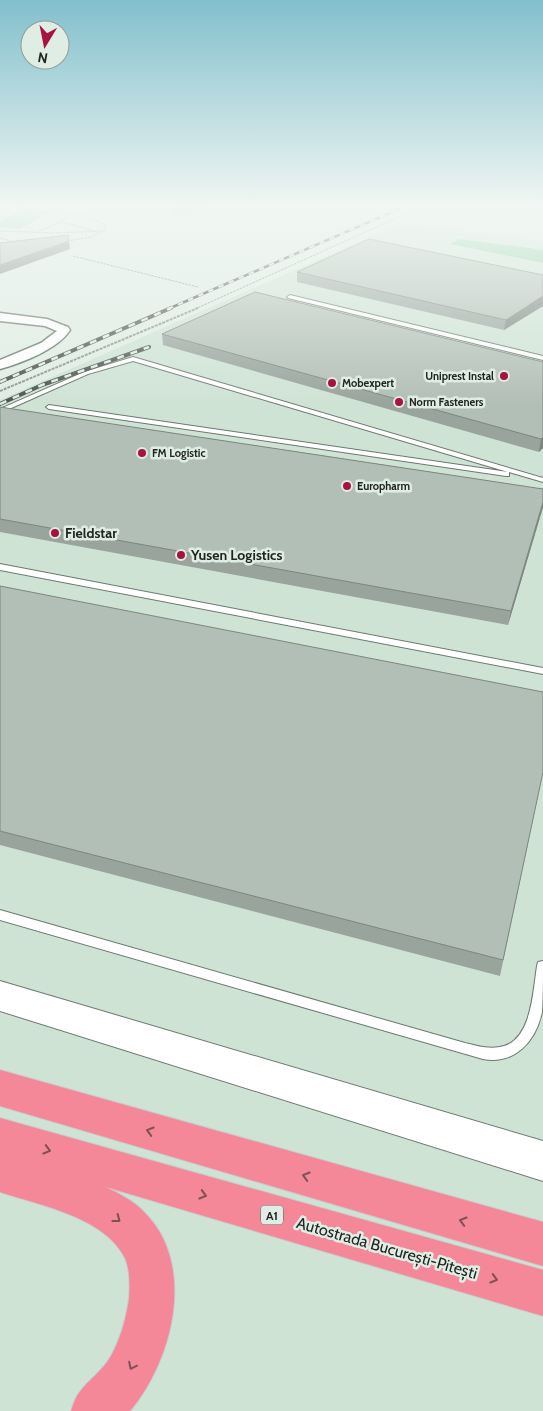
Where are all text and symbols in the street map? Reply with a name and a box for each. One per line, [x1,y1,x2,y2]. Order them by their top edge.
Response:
north arrow [20,20,70,70]
text: N [36,48,49,68]
place label: Uniprest Instal [425,369,494,383]
marker: Uniprest Instal [498,370,510,382]
place label: Mobexpert [342,376,394,390]
marker: Mobexpert [326,377,338,389]
place label: Norm Fasteners [409,395,484,409]
marker: Norm Fasteners [393,396,405,408]
place label: FM Logistic [152,446,205,460]
marker: FM Logistic [136,447,148,459]
place label: Europharm [357,479,410,493]
marker: Europharm [341,480,353,492]
place label: Fieldstar [65,524,117,542]
marker: Fieldstar [49,527,61,539]
place label: Yusen Logistics [190,546,282,564]
marker: Yusen Logistics [175,549,187,561]
one-way arrow [147,1127,155,1137]
one-way arrow [42,1145,50,1155]
one-way arrow [303,1172,311,1182]
one-way arrow [198,1190,207,1200]
road number: A1 [261,1206,283,1224]
one-way arrow [111,1213,120,1221]
street label: Autostrada București-Pitești [294,1213,480,1284]
one-way arrow [459,1217,467,1227]
one-way arrow [489,1273,498,1284]
one-way arrow [128,1361,138,1370]

